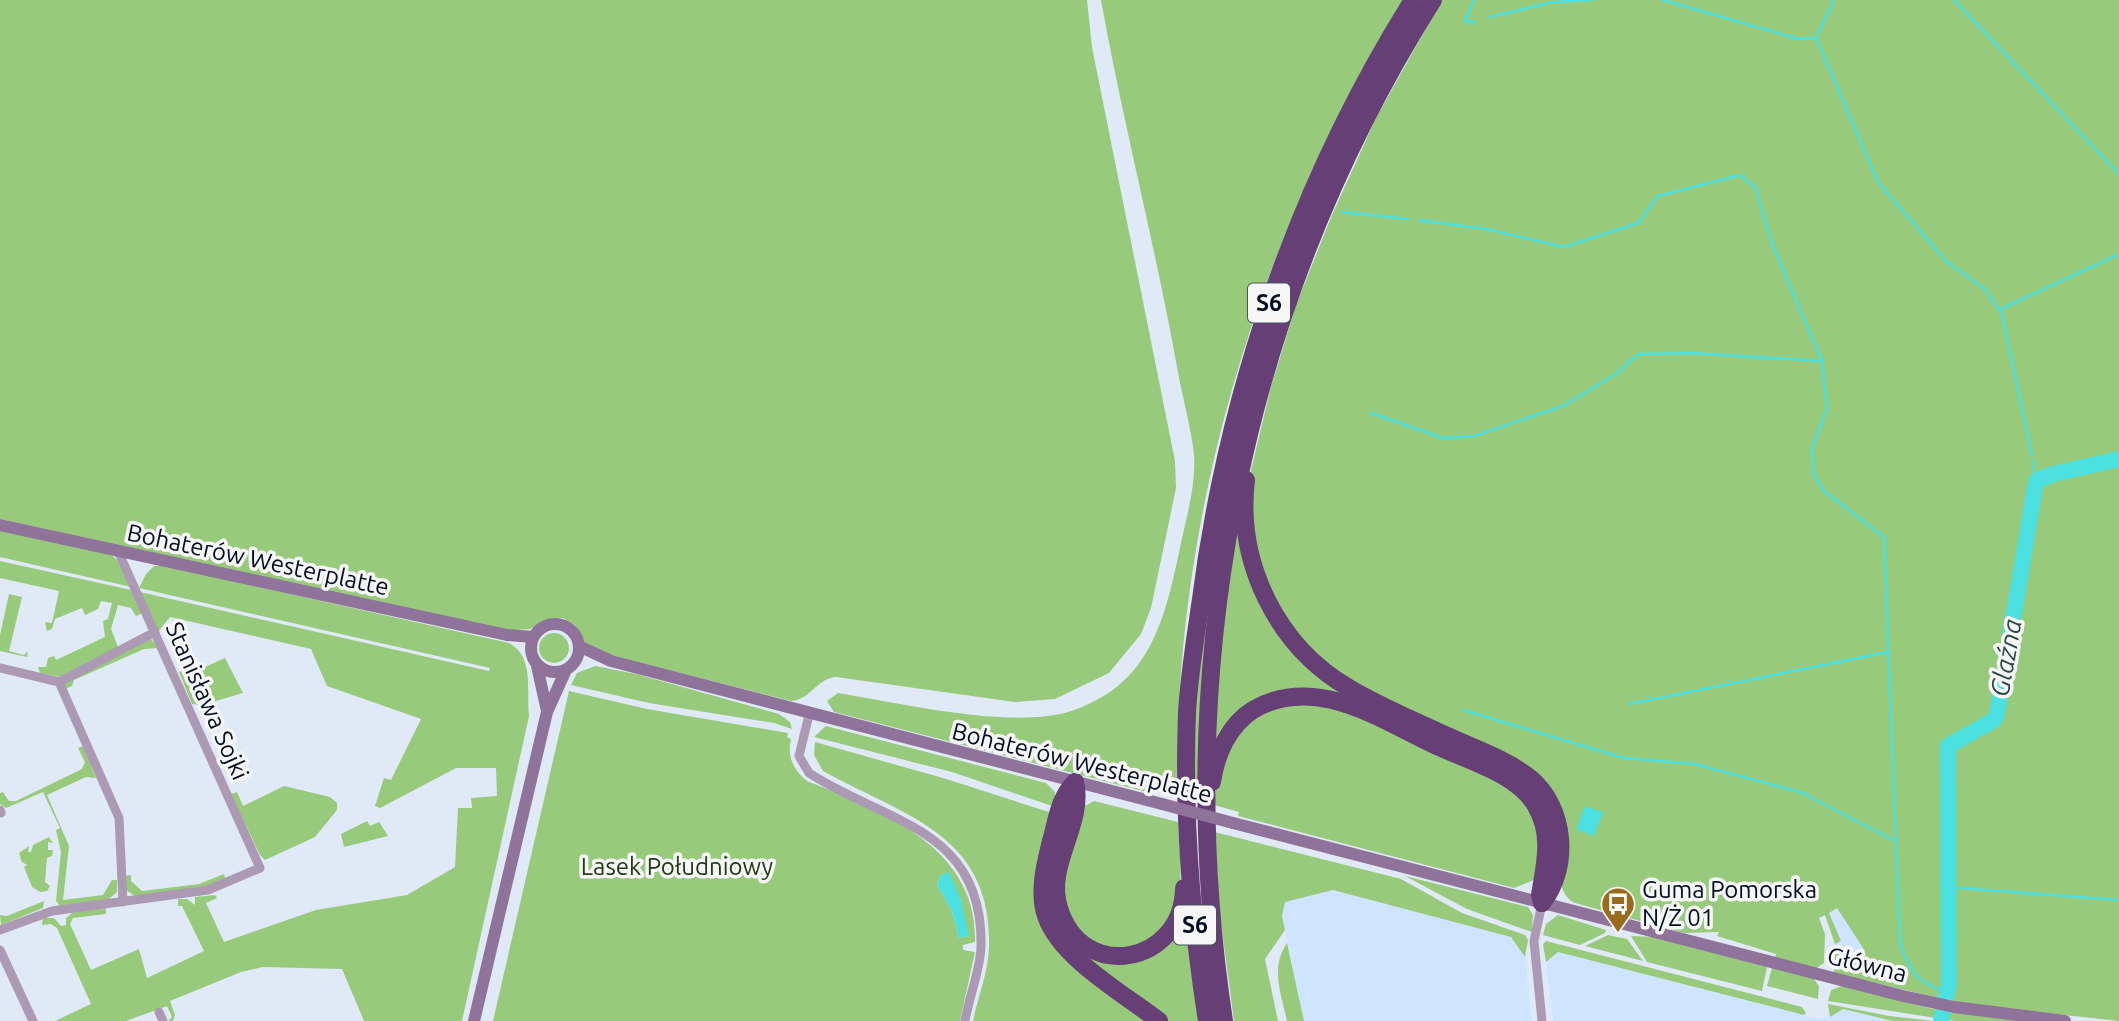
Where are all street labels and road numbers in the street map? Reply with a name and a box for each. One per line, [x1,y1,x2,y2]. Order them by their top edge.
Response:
road number: S6 [1248,284,1290,322]
street label: Bohaterów Westerplatte [125,519,392,600]
street label: Stanisława Sojki [161,618,254,784]
street label: Bohaterów Westerplatte [949,717,1215,808]
road number: S6 [1174,906,1216,944]
street label: Główna [1825,942,1910,987]

